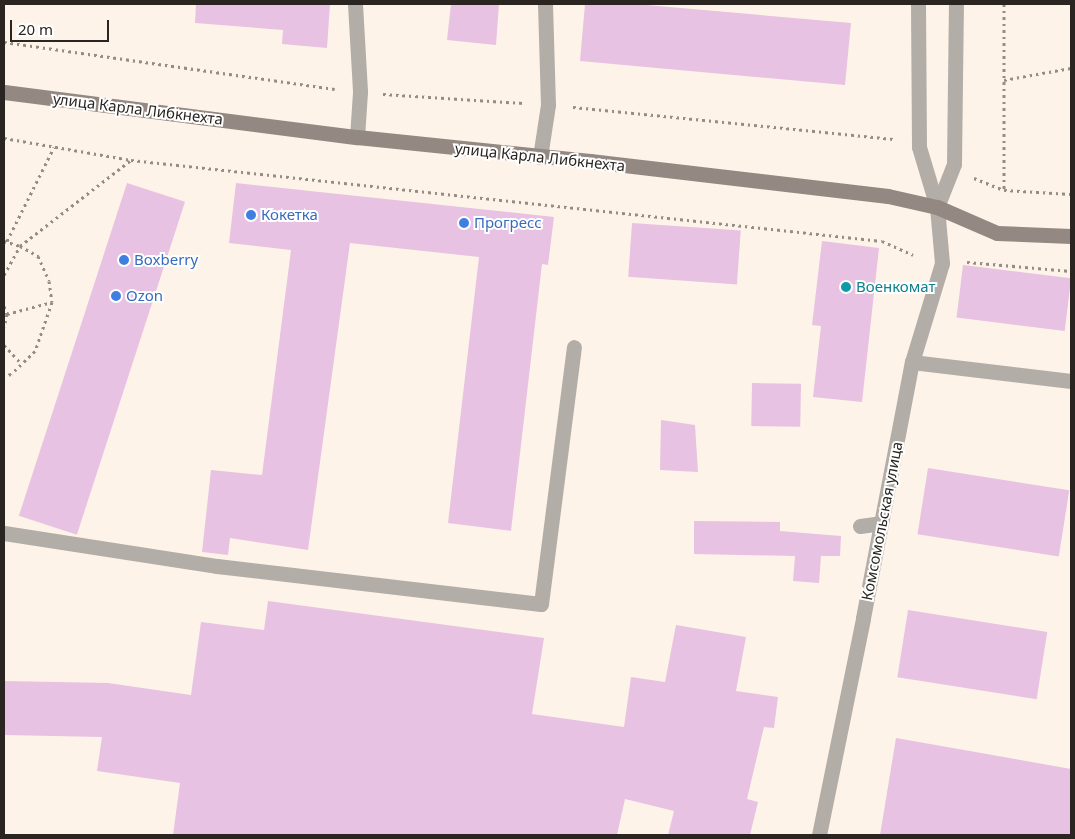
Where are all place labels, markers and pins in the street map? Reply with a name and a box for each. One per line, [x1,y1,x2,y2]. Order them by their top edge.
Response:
place label: Кокетка [261,206,318,224]
marker: Кокетка [245,209,257,221]
place label: Прогресс [474,214,542,232]
marker: Прогресс [458,217,470,229]
place label: Boxberry [134,251,198,269]
marker: Boxberry [118,254,130,266]
place label: Военкомат [856,278,935,296]
marker: Военкомат [840,281,852,293]
place label: Ozon [126,287,163,305]
marker: Ozon [110,290,122,302]

